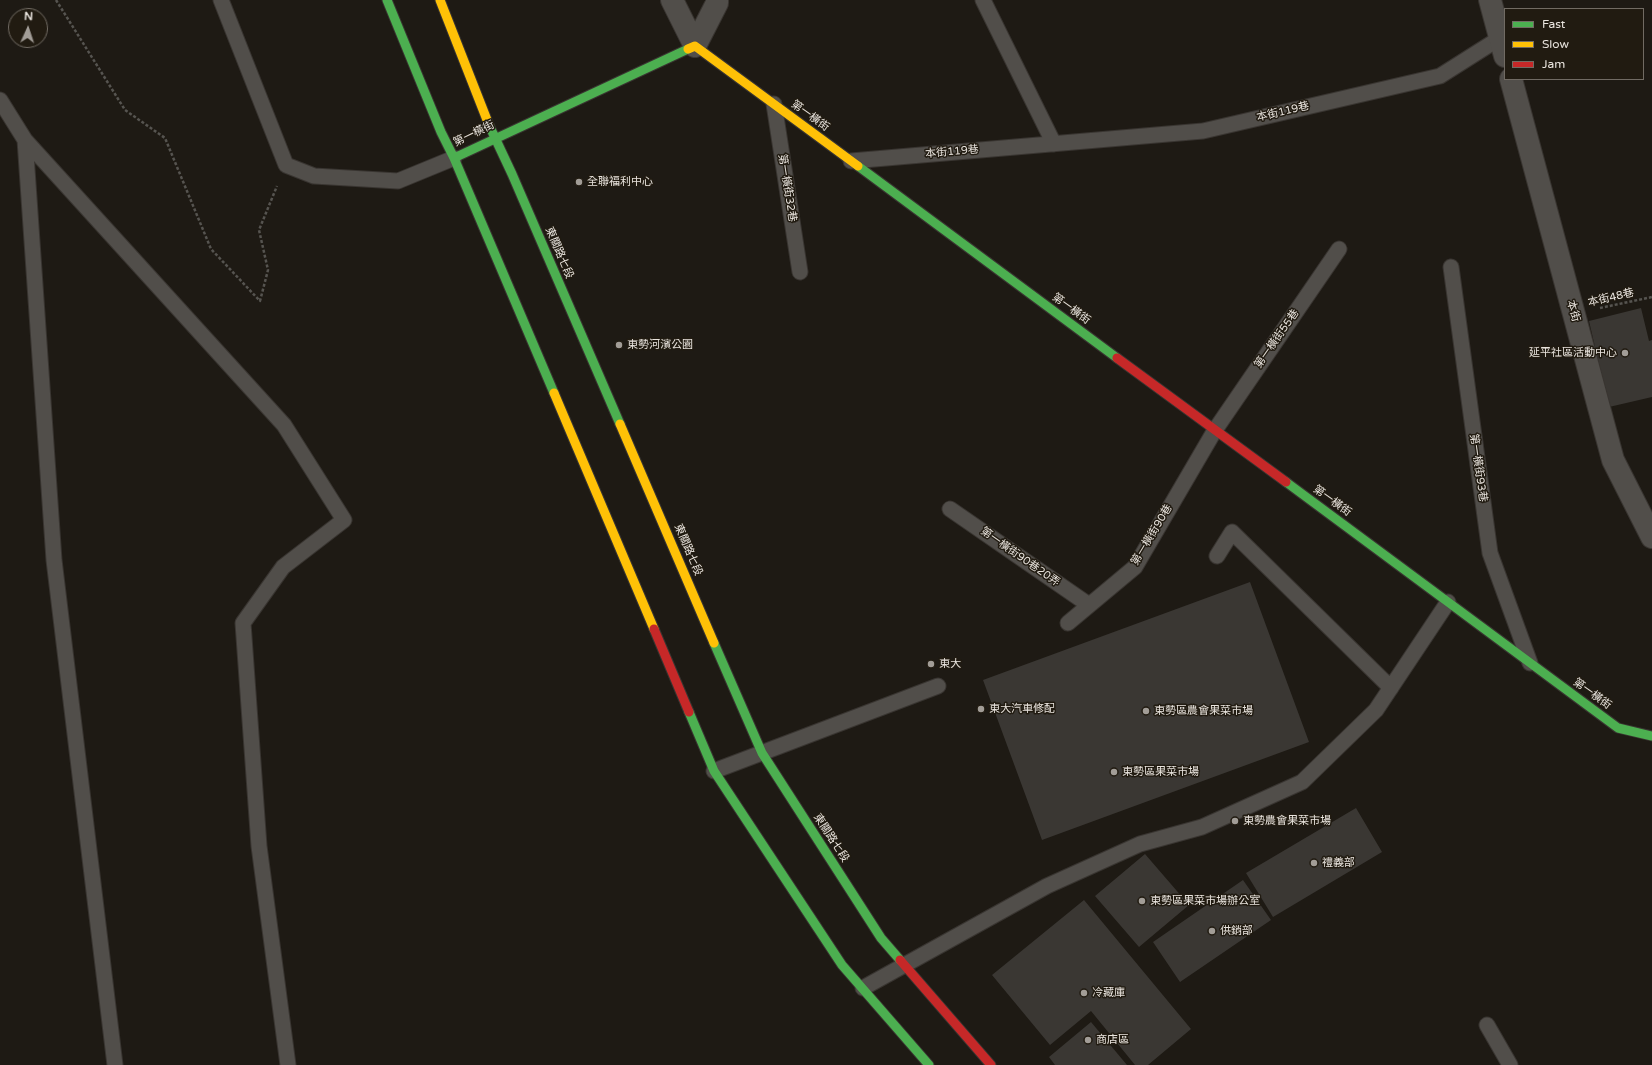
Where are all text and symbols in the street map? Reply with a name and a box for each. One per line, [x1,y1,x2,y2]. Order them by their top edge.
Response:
north arrow [8,8,48,48]
legend [1504,8,1644,80]
text: N [24,10,33,23]
text: Fast [1542,17,1565,31]
text: Slow [1542,37,1569,51]
text: Jam [1542,57,1565,71]
street label: 第一橫街 [788,98,832,134]
street label: 本街119巷 [1255,100,1311,124]
street label: 第一橫街 [451,118,497,150]
street label: 本街119巷 [925,143,979,161]
street label: 第一橫街32巷 [775,153,799,223]
place label: 全聯福利中心 [587,175,653,189]
marker: 全聯福利中心 [574,177,584,187]
street label: 東關路七段 [542,225,576,281]
street label: 本街48巷 [1587,286,1635,310]
street label: 第一橫街 [1049,291,1093,327]
street label: 本街 [1564,299,1582,323]
street label: 第一橫街55巷 [1252,307,1302,371]
place label: 東勢河濱公園 [627,338,693,352]
marker: 東勢河濱公園 [614,340,624,350]
place label: 延平社區活動中心 [1529,346,1617,360]
marker: 延平社區活動中心 [1620,348,1630,358]
street label: 第一橫街93巷 [1467,433,1489,503]
street label: 第一橫街 [1310,483,1354,519]
street label: 第一橫街90巷 [1129,502,1175,568]
street label: 東關路七段 [671,522,705,578]
street label: 第一橫街90巷20弄 [978,525,1062,589]
place label: 東大 [939,657,961,671]
marker: 東大 [926,659,936,669]
street label: 第一橫街 [1570,676,1614,712]
place label: 東大汽車修配 [989,702,1055,716]
marker: 東大汽車修配 [976,704,986,714]
place label: 東勢區農會果菜市場 [1154,704,1253,718]
marker: 東勢區農會果菜市場 [1141,706,1151,716]
place label: 東勢區果菜市場 [1122,765,1199,779]
marker: 東勢區果菜市場 [1109,767,1119,777]
street label: 東關路七段 [810,811,852,865]
place label: 東勢農會果菜市場 [1243,814,1331,828]
marker: 東勢農會果菜市場 [1230,816,1240,826]
place label: 禮義部 [1322,856,1355,870]
marker: 禮義部 [1309,858,1319,868]
place label: 東勢區果菜市場辦公室 [1150,894,1260,908]
marker: 東勢區果菜市場辦公室 [1137,896,1147,906]
place label: 供銷部 [1220,924,1253,938]
marker: 供銷部 [1207,926,1217,936]
place label: 冷藏庫 [1092,986,1125,1000]
marker: 冷藏庫 [1079,988,1089,998]
place label: 商店區 [1096,1033,1129,1047]
marker: 商店區 [1083,1035,1093,1045]

